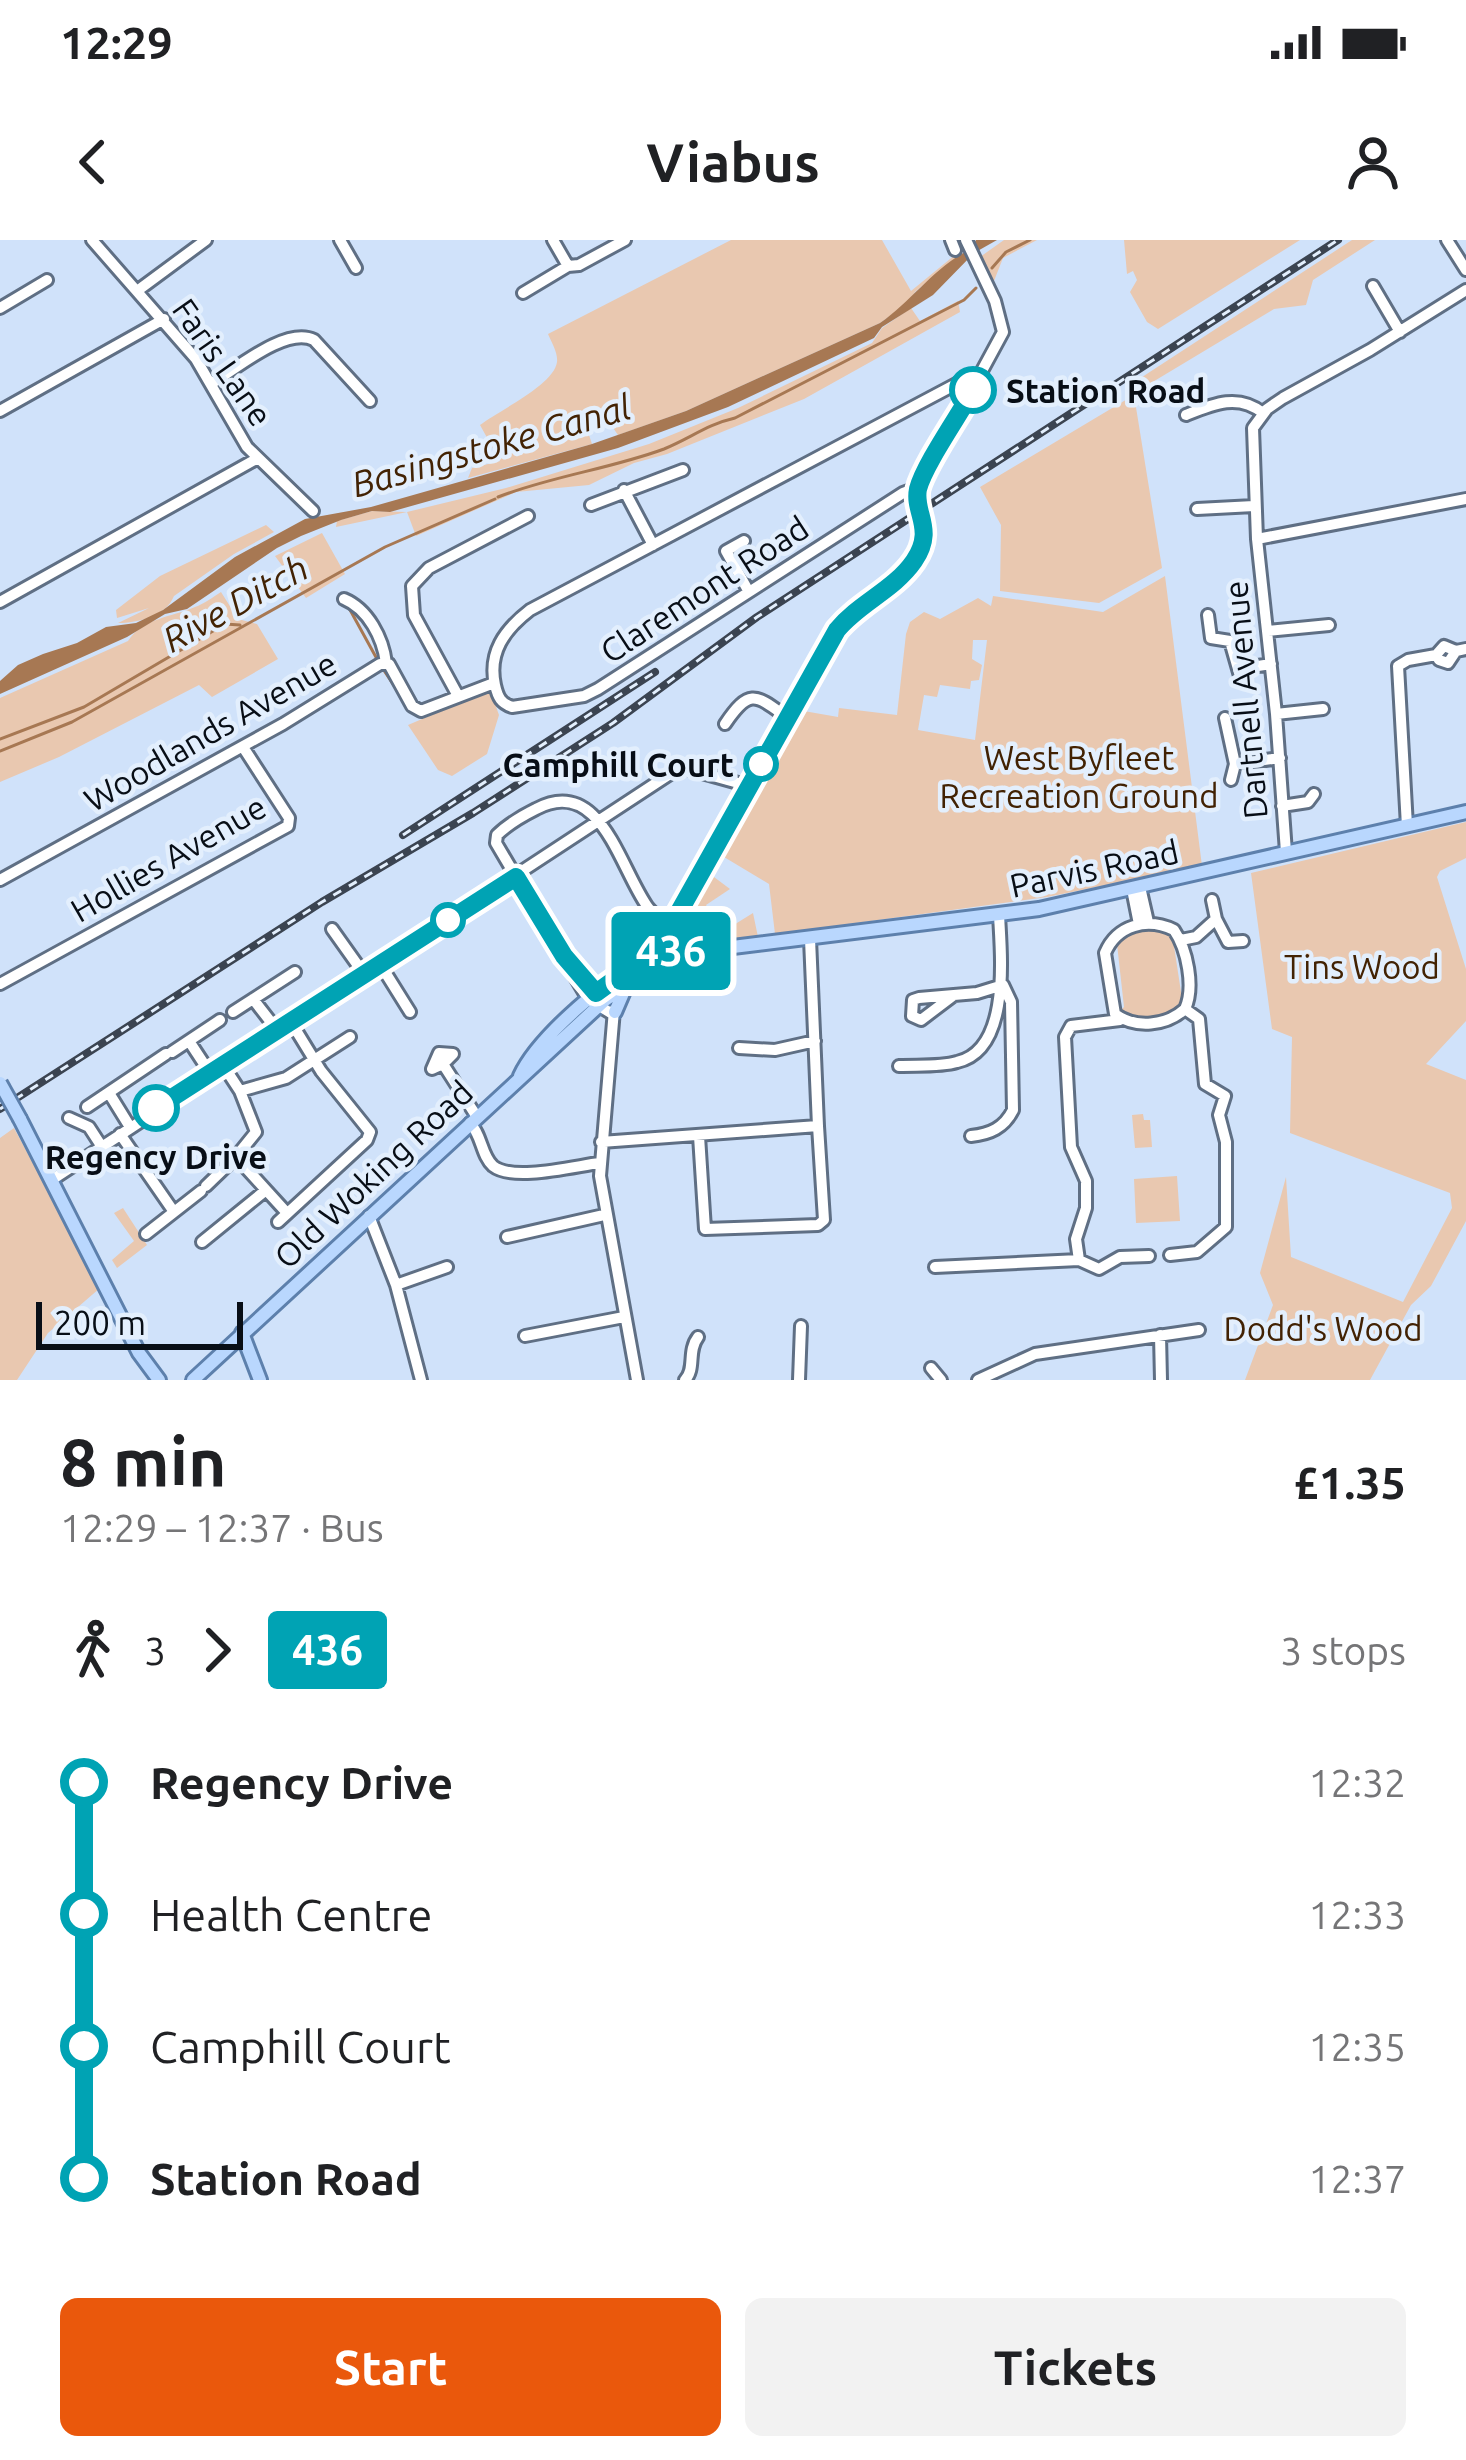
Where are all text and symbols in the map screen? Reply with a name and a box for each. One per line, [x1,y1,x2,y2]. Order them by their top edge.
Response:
text: 12:29 [60,17,173,68]
icon: back [60,129,126,195]
icon: person [1340,129,1406,195]
text: Viabus [646,132,820,192]
street label: Faris Lane [166,291,280,433]
marker: Station Road [951,368,995,412]
place label: Station Road [1006,372,1205,409]
water label: Basingstoke Canal [347,386,635,504]
street label: Claremont Road [593,508,815,670]
water label: Rive Ditch [155,546,315,660]
street label: Dartnell Avenue [1216,579,1274,821]
street label: Woodlands Avenue [77,644,343,818]
park label: West Byfleet Recreation Ground [939,739,1219,814]
place label: Camphill Court [502,746,734,783]
marker: Camphill Court [745,748,777,780]
street label: Hollies Avenue [64,787,272,929]
street label: Parvis Road [1006,832,1182,904]
unlabelled marker [432,904,464,936]
line badge: 436 [602,912,740,990]
text: 436 [635,927,707,974]
park label: Tins Wood [1284,948,1440,985]
street label: Old Woking Road [267,1073,479,1275]
marker: Regency Drive [134,1086,178,1130]
place label: Regency Drive [45,1138,267,1175]
scale bar [36,1296,243,1349]
text: 200 m [54,1304,146,1341]
park label: Dodd's Wood [1224,1310,1423,1347]
text: 8 min [60,1424,227,1498]
text: £1.35 [1293,1457,1406,1508]
text: 12:29 – 12:37 · Bus [60,1506,384,1549]
icon: walk [60,1617,126,1683]
icon: forward [184,1617,250,1683]
text: 436 [292,1626,363,1673]
text: 3 [144,1629,166,1672]
text: 3 stops [1280,1629,1406,1672]
text: Regency Drive [150,1757,453,1808]
text: 12:32 [1308,1761,1406,1804]
text: Health Centre [150,1889,432,1940]
text: 12:33 [1308,1893,1406,1936]
text: Camphill Court [150,2021,451,2072]
text: 12:35 [1308,2025,1406,2068]
text: Station Road [150,2153,422,2204]
text: 12:37 [1308,2157,1406,2200]
button: Start [60,2298,721,2436]
button: Tickets [745,2298,1406,2436]

